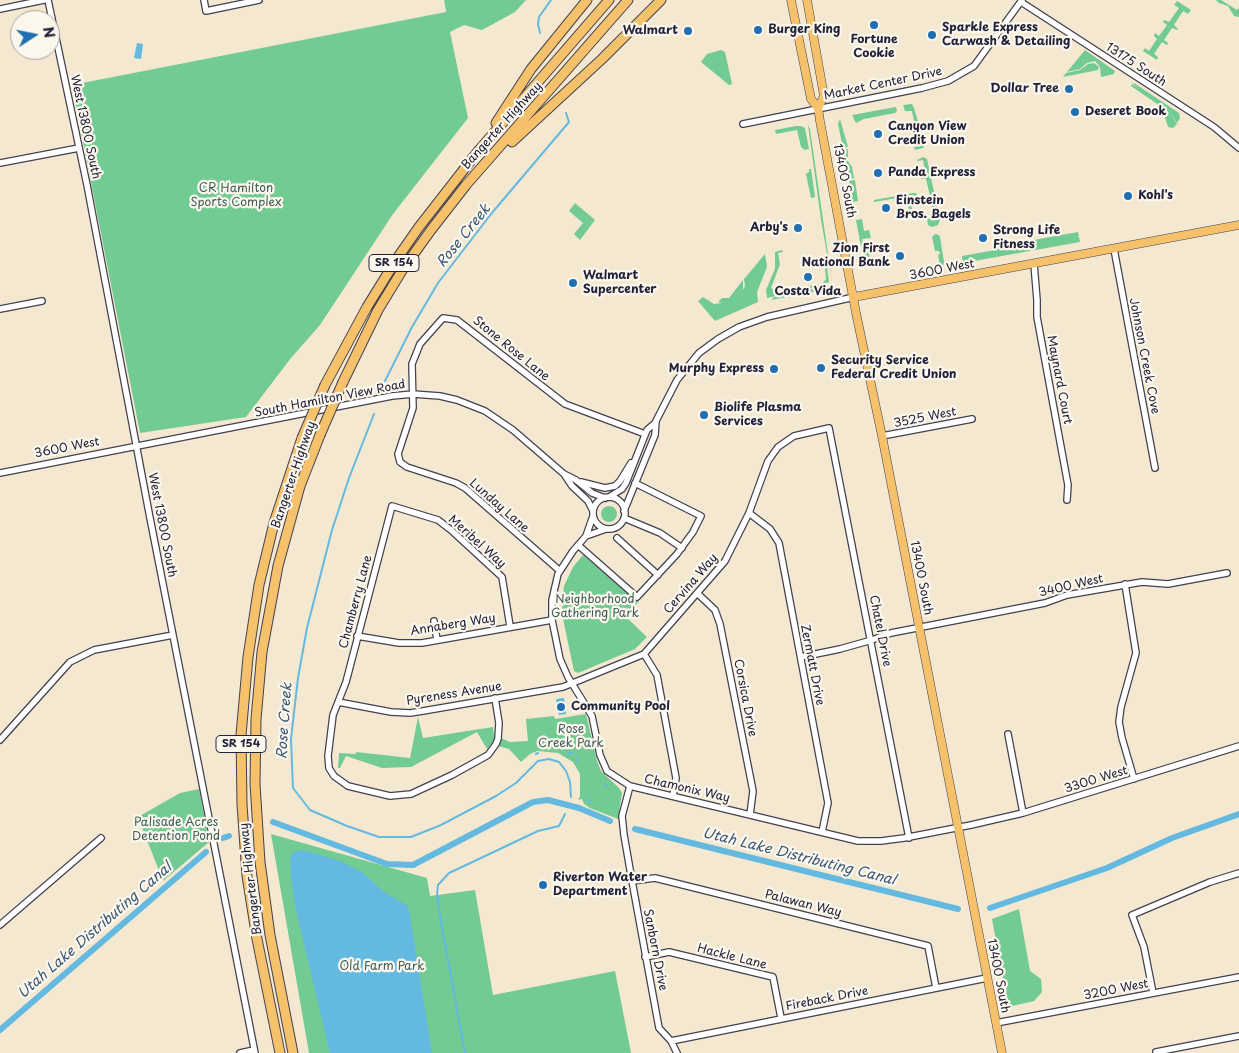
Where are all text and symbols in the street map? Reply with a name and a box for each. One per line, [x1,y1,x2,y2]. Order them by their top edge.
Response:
north arrow [10,10,60,60]
marker: Fortune Cookie [868,19,880,31]
place label: Sparkle Express Carwash & Detailing [942,21,1070,49]
place label: Burger King [768,23,840,37]
place label: Walmart [623,24,678,38]
marker: Burger King [752,24,764,36]
text: N [38,25,61,40]
marker: Walmart [682,25,694,37]
marker: Sparkle Express Carwash & Detailing [926,29,938,41]
place label: Fortune Cookie [850,33,898,61]
street label: 13175 South [1103,40,1169,90]
street label: Market Center Drive [823,64,943,104]
street label: West 13800 South [67,73,103,181]
street label: Bangerter Highway [459,79,545,173]
place label: Dollar Tree [990,82,1059,96]
marker: Dollar Tree [1063,83,1075,95]
place label: Deseret Book [1085,105,1166,119]
marker: Deseret Book [1069,106,1081,118]
place label: Canyon View Credit Union [888,120,967,148]
marker: Canyon View Credit Union [872,128,884,140]
street label: 13400 South [830,143,858,219]
place label: Panda Express [888,166,975,180]
marker: Panda Express [872,167,884,179]
park label: CR Hamilton Sports Complex [190,182,282,210]
place label: Kohl's [1138,189,1173,203]
marker: Kohl's [1122,190,1134,202]
place label: Einstein Bros. Bagels [896,194,971,222]
water label: Rose Creek [434,201,494,271]
marker: Einstein Bros. Bagels [880,202,892,214]
place label: Arby's [750,221,788,235]
marker: Arby's [792,222,804,234]
place label: Strong Life Fitness [993,224,1060,252]
marker: Strong Life Fitness [977,232,989,244]
place label: Zion First National Bank [802,242,890,270]
marker: Zion First National Bank [894,250,906,262]
road number: SR 154 [369,254,419,272]
street label: 3600 West [908,257,976,283]
place label: Walmart Supercenter [583,269,657,297]
marker: Costa Vida [802,271,814,283]
marker: Walmart Supercenter [567,277,579,289]
place label: Costa Vida [774,285,842,299]
street label: Johnson Creek Cove [1126,297,1162,415]
street label: Stone Rose Lane [470,314,552,384]
street label: Maynard Court [1043,334,1075,426]
place label: Security Service Federal Credit Union [831,354,956,382]
place label: Murphy Express [669,362,764,376]
marker: Security Service Federal Credit Union [815,362,827,374]
marker: Murphy Express [768,363,780,375]
street label: South Hamilton View Road [253,377,407,421]
place label: Biolife Plasma Services [714,401,801,429]
street label: 3525 West [893,405,957,431]
marker: Biolife Plasma Services [698,409,710,421]
street label: Bangerter Highway [269,419,319,531]
street label: 3600 West [33,435,101,461]
street label: West 13800 South [145,471,179,579]
street label: Lunday Lane [466,476,532,536]
street label: Meribel Way [445,512,509,572]
street label: 13400 South [907,540,935,616]
street label: Cervina Way [661,551,721,617]
street label: Chamberry Lane [337,554,375,650]
street label: 3400 West [1037,572,1105,600]
park label: Neighborhood Gathering Park [551,593,639,621]
street label: Chatel Drive [866,594,894,668]
street label: Annaberg Way [409,611,497,639]
street label: Zermatt Drive [797,623,827,707]
street label: Corsica Drive [730,658,760,738]
street label: Pyreness Avenue [405,679,503,709]
water label: Rose Creek [274,682,296,760]
place label: Community Pool [571,700,670,714]
marker: Community Pool [555,701,567,713]
park label: Rose Creek Park [538,723,604,751]
road number: SR 154 [216,736,266,752]
street label: 3300 West [1063,764,1129,796]
street label: Chamonix Way [643,772,731,806]
park label: Palisade Acres Detention Pond [132,816,220,844]
street label: Bangerter Highway [237,822,265,936]
water label: Utah Lake Distributing Canal [701,825,897,889]
water label: Utah Lake Distributing Canal [15,860,175,1002]
place label: Riverton Water Department [553,871,647,899]
marker: Riverton Water Department [537,879,549,891]
street label: Palawan Way [763,887,843,921]
street label: Sanborn Drive [640,908,670,992]
street label: 13400 South [984,938,1012,1014]
street label: Hackle Lane [696,941,768,973]
park label: Old Farm Park [340,960,424,974]
street label: 3200 West [1083,977,1149,1003]
street label: Fireback Drive [785,984,869,1014]

